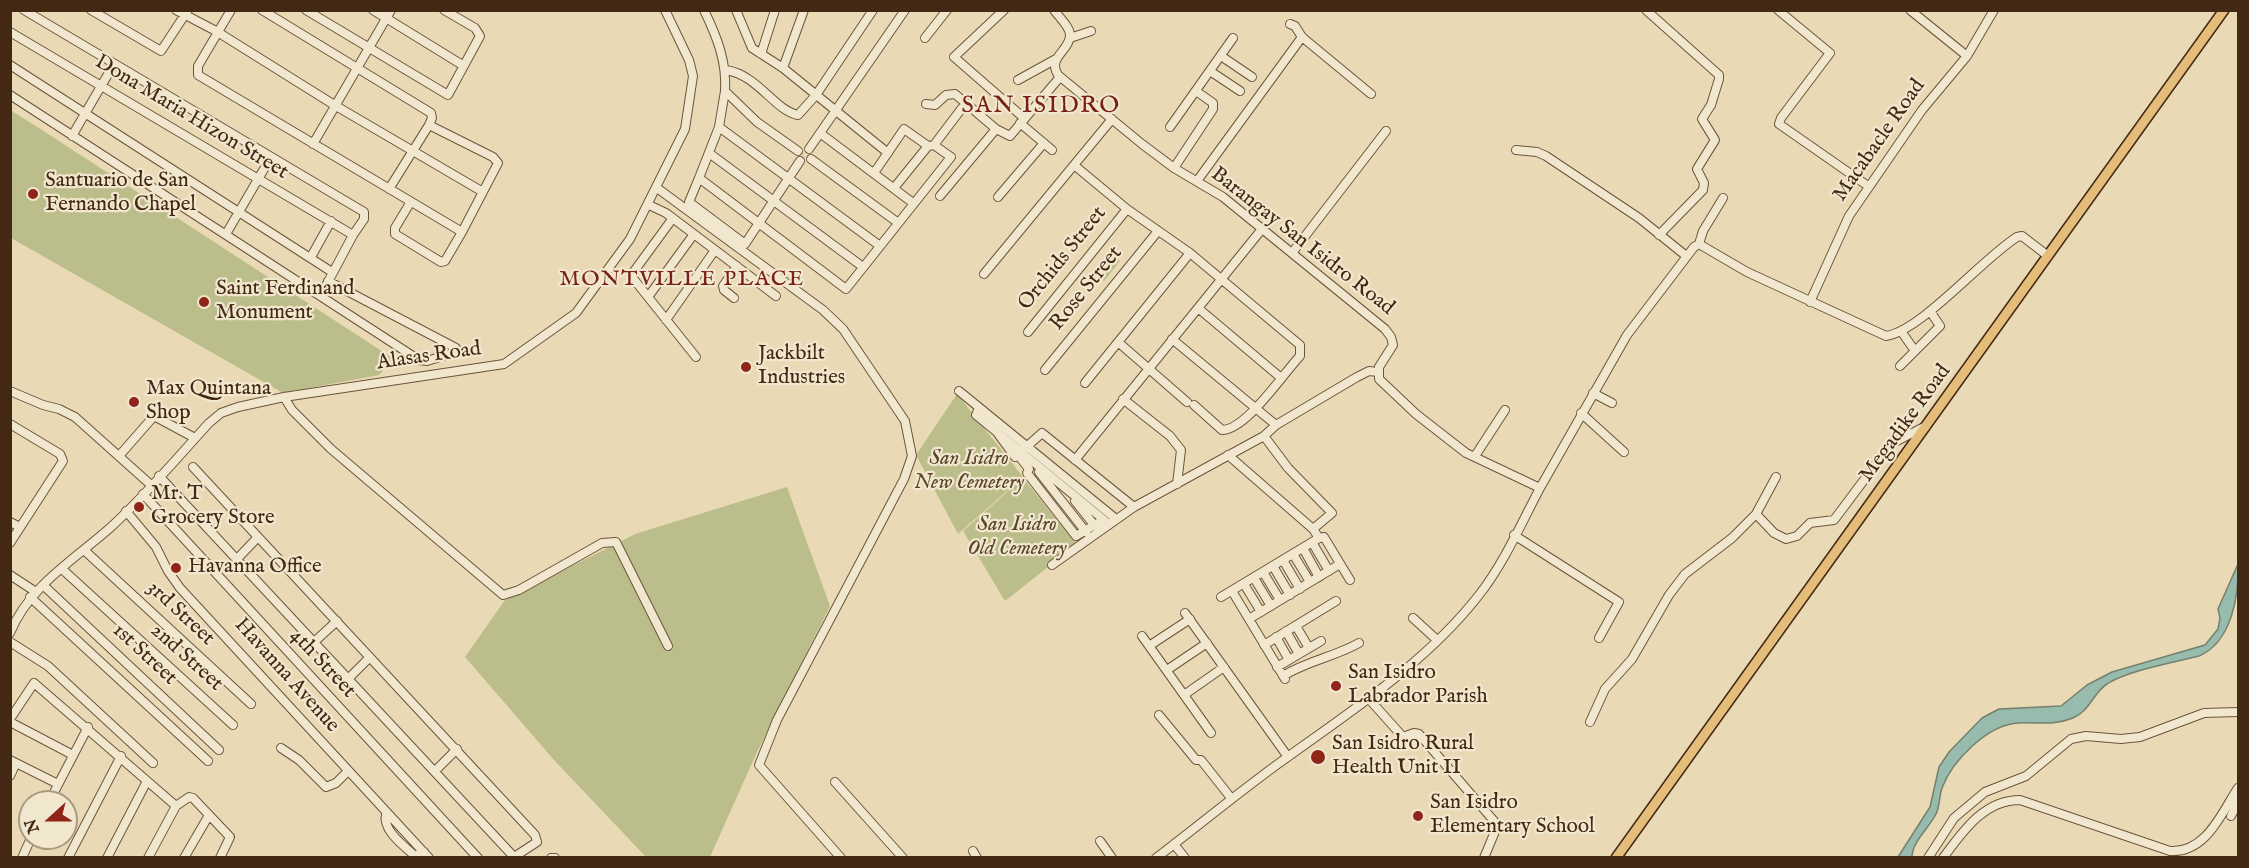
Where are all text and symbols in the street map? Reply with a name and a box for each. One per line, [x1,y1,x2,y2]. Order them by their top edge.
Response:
street label: Dona Maria Hizon Street [90,50,292,186]
street label: Macabacle Road [1829,75,1931,207]
district label: SAN ISIDRO [961,93,1121,121]
street label: Barangay San Isidro Road [1205,163,1399,321]
place label: Santuario de San Fernando Chapel [45,169,196,219]
marker: Santuario de San Fernando Chapel [26,187,40,201]
street label: Orchids Street [1014,202,1112,316]
street label: Rose Street [1045,242,1129,336]
district label: MONTVILLE PLACE [559,267,805,293]
place label: Saint Ferdinand Monument [216,277,354,327]
marker: Saint Ferdinand Monument [197,295,211,309]
street label: Alasas Road [375,337,483,377]
place label: Jackbilt Industries [758,342,845,392]
marker: Jackbilt Industries [739,360,753,374]
street label: Megadike Road [1855,360,1957,488]
place label: Max Quintana Shop [146,377,271,427]
marker: Max Quintana Shop [127,395,141,409]
park label: San Isidro New Cemetery [914,447,1024,497]
place label: Mr. T Grocery Store [151,482,275,532]
marker: Mr. T Grocery Store [132,500,146,514]
park label: San Isidro Old Cemetery [967,513,1067,563]
place label: Havanna Office [188,555,322,581]
marker: Havanna Office [169,561,183,575]
street label: 3rd Street [141,576,219,652]
street label: Havanna Avenue [228,614,344,738]
street label: 1st Street [106,619,182,691]
street label: 2nd Street [145,619,227,697]
street label: 4th Street [284,624,360,704]
place label: San Isidro Labrador Parish [1348,661,1488,711]
marker: San Isidro Labrador Parish [1329,679,1343,693]
place label: San Isidro Rural Health Unit II [1332,732,1474,782]
marker: San Isidro Rural Health Unit II [1309,748,1327,766]
north arrow [18,790,78,850]
place label: San Isidro Elementary School [1430,791,1595,841]
marker: San Isidro Elementary School [1411,809,1425,823]
text: N [21,816,45,836]

